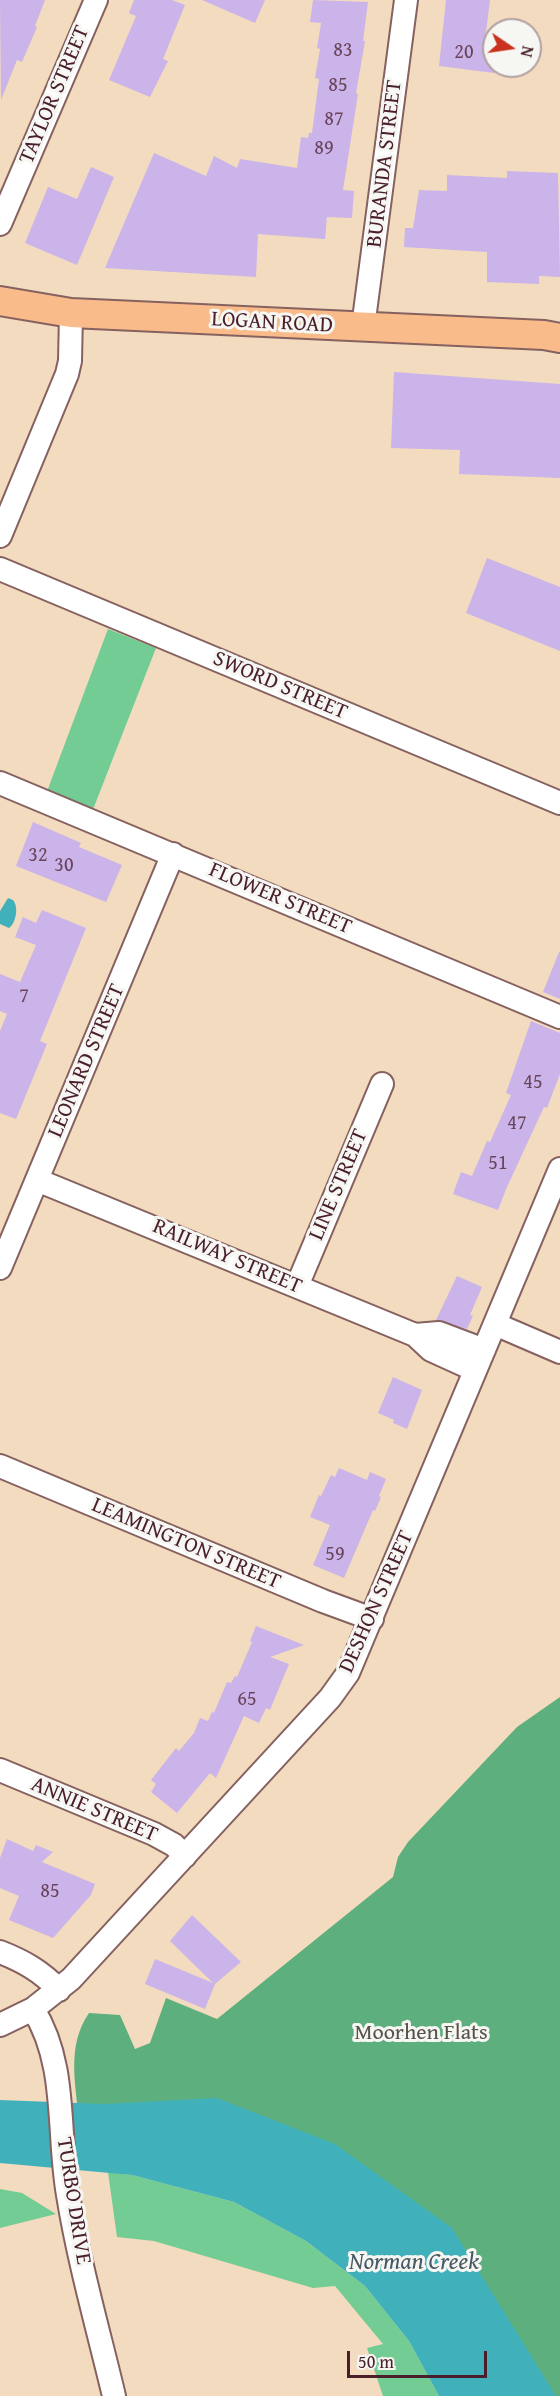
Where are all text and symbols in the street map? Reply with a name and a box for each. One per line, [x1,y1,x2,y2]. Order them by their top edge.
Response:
north arrow [482,18,542,78]
street label: TAYLOR STREET [14,22,96,168]
house number: 83 [333,39,353,63]
house number: 20 [454,41,474,65]
text: N [515,44,540,60]
house number: 85 [328,74,348,98]
street label: BURANDA STREET [362,79,408,249]
house number: 87 [324,108,344,132]
house number: 89 [314,137,334,161]
street label: LOGAN ROAD [211,307,333,339]
street label: SWORD STREET [209,646,351,726]
house number: 32 [28,844,48,868]
house number: 30 [54,854,74,878]
street label: FLOWER STREET [205,857,355,941]
street label: LEONARD STREET [43,980,131,1142]
house number: 7 [19,985,29,1009]
house number: 45 [523,1071,543,1095]
house number: 47 [507,1112,527,1136]
street label: LINE STREET [304,1125,374,1245]
house number: 51 [488,1152,508,1176]
street label: RAILWAY STREET [148,1214,306,1300]
street label: LEAMINGTON STREET [88,1492,284,1596]
street label: DESHON STREET [334,1527,420,1677]
house number: 59 [325,1543,345,1567]
house number: 65 [237,1688,257,1712]
street label: ANNIE STREET [27,1771,161,1849]
house number: 85 [40,1880,60,1904]
park label: Moorhen Flats [354,2020,488,2046]
street label: TURBO DRIVE [50,2135,96,2267]
water label: Norman Creek [349,2249,479,2277]
scale bar [350,2339,490,2377]
text: 50 m [358,2348,394,2375]

